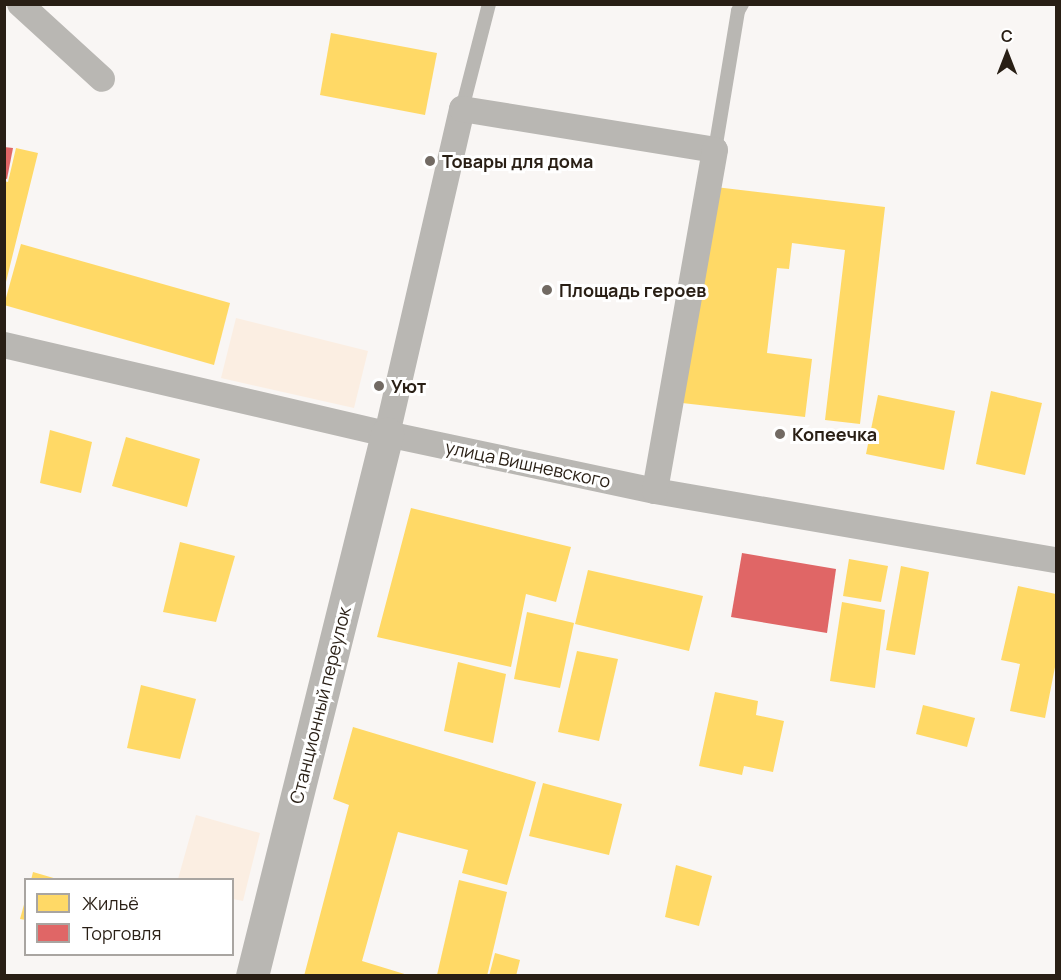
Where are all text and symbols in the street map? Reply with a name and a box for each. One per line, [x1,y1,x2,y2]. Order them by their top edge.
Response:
north arrow [977,24,1037,84]
text: С [1001,25,1013,47]
place label: Товары для дома [442,150,593,172]
marker: Товары для дома [423,154,437,168]
place label: Площадь героев [559,279,706,301]
marker: Площадь героев [540,283,554,297]
place label: Уют [391,375,426,397]
marker: Уют [372,379,386,393]
place label: Копеечка [792,423,877,445]
marker: Копеечка [773,427,787,441]
street label: улица Вишневского [443,436,613,492]
street label: Станционный переулок [285,604,355,806]
legend [24,878,234,956]
text: Жильё [82,891,139,915]
text: Торговля [82,921,161,945]

